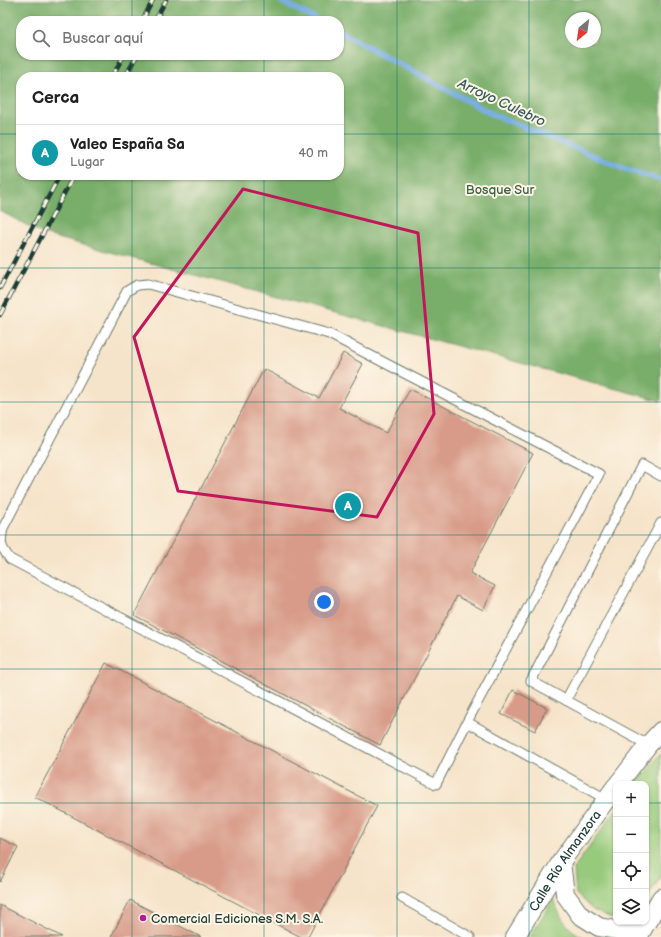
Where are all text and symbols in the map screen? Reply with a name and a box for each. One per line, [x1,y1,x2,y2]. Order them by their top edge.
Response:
north arrow [565,12,601,48]
search box [16,16,344,60]
icon: search [30,27,52,49]
text: Buscar aquí [62,29,143,48]
water label: Arroyo Culebro [454,74,548,130]
text: Cerca [32,88,79,108]
text: Valeo España Sa [70,135,185,154]
text: A [41,145,49,161]
text: 40 m [298,145,328,161]
text: Lugar [70,154,104,170]
park label: Bosque Sur [466,182,534,198]
pin: A [335,491,361,521]
your location [314,592,334,612]
map controls [613,781,649,925]
button: + [613,781,649,817]
street label: Calle Río Almanzora [526,807,605,915]
button: − [613,817,649,853]
button: locate [613,853,649,889]
button: layers [613,889,649,925]
place label: Comercial Ediciones S.M. S.A. [151,911,324,927]
marker: Comercial Ediciones S.M. S.A. [138,913,148,923]

